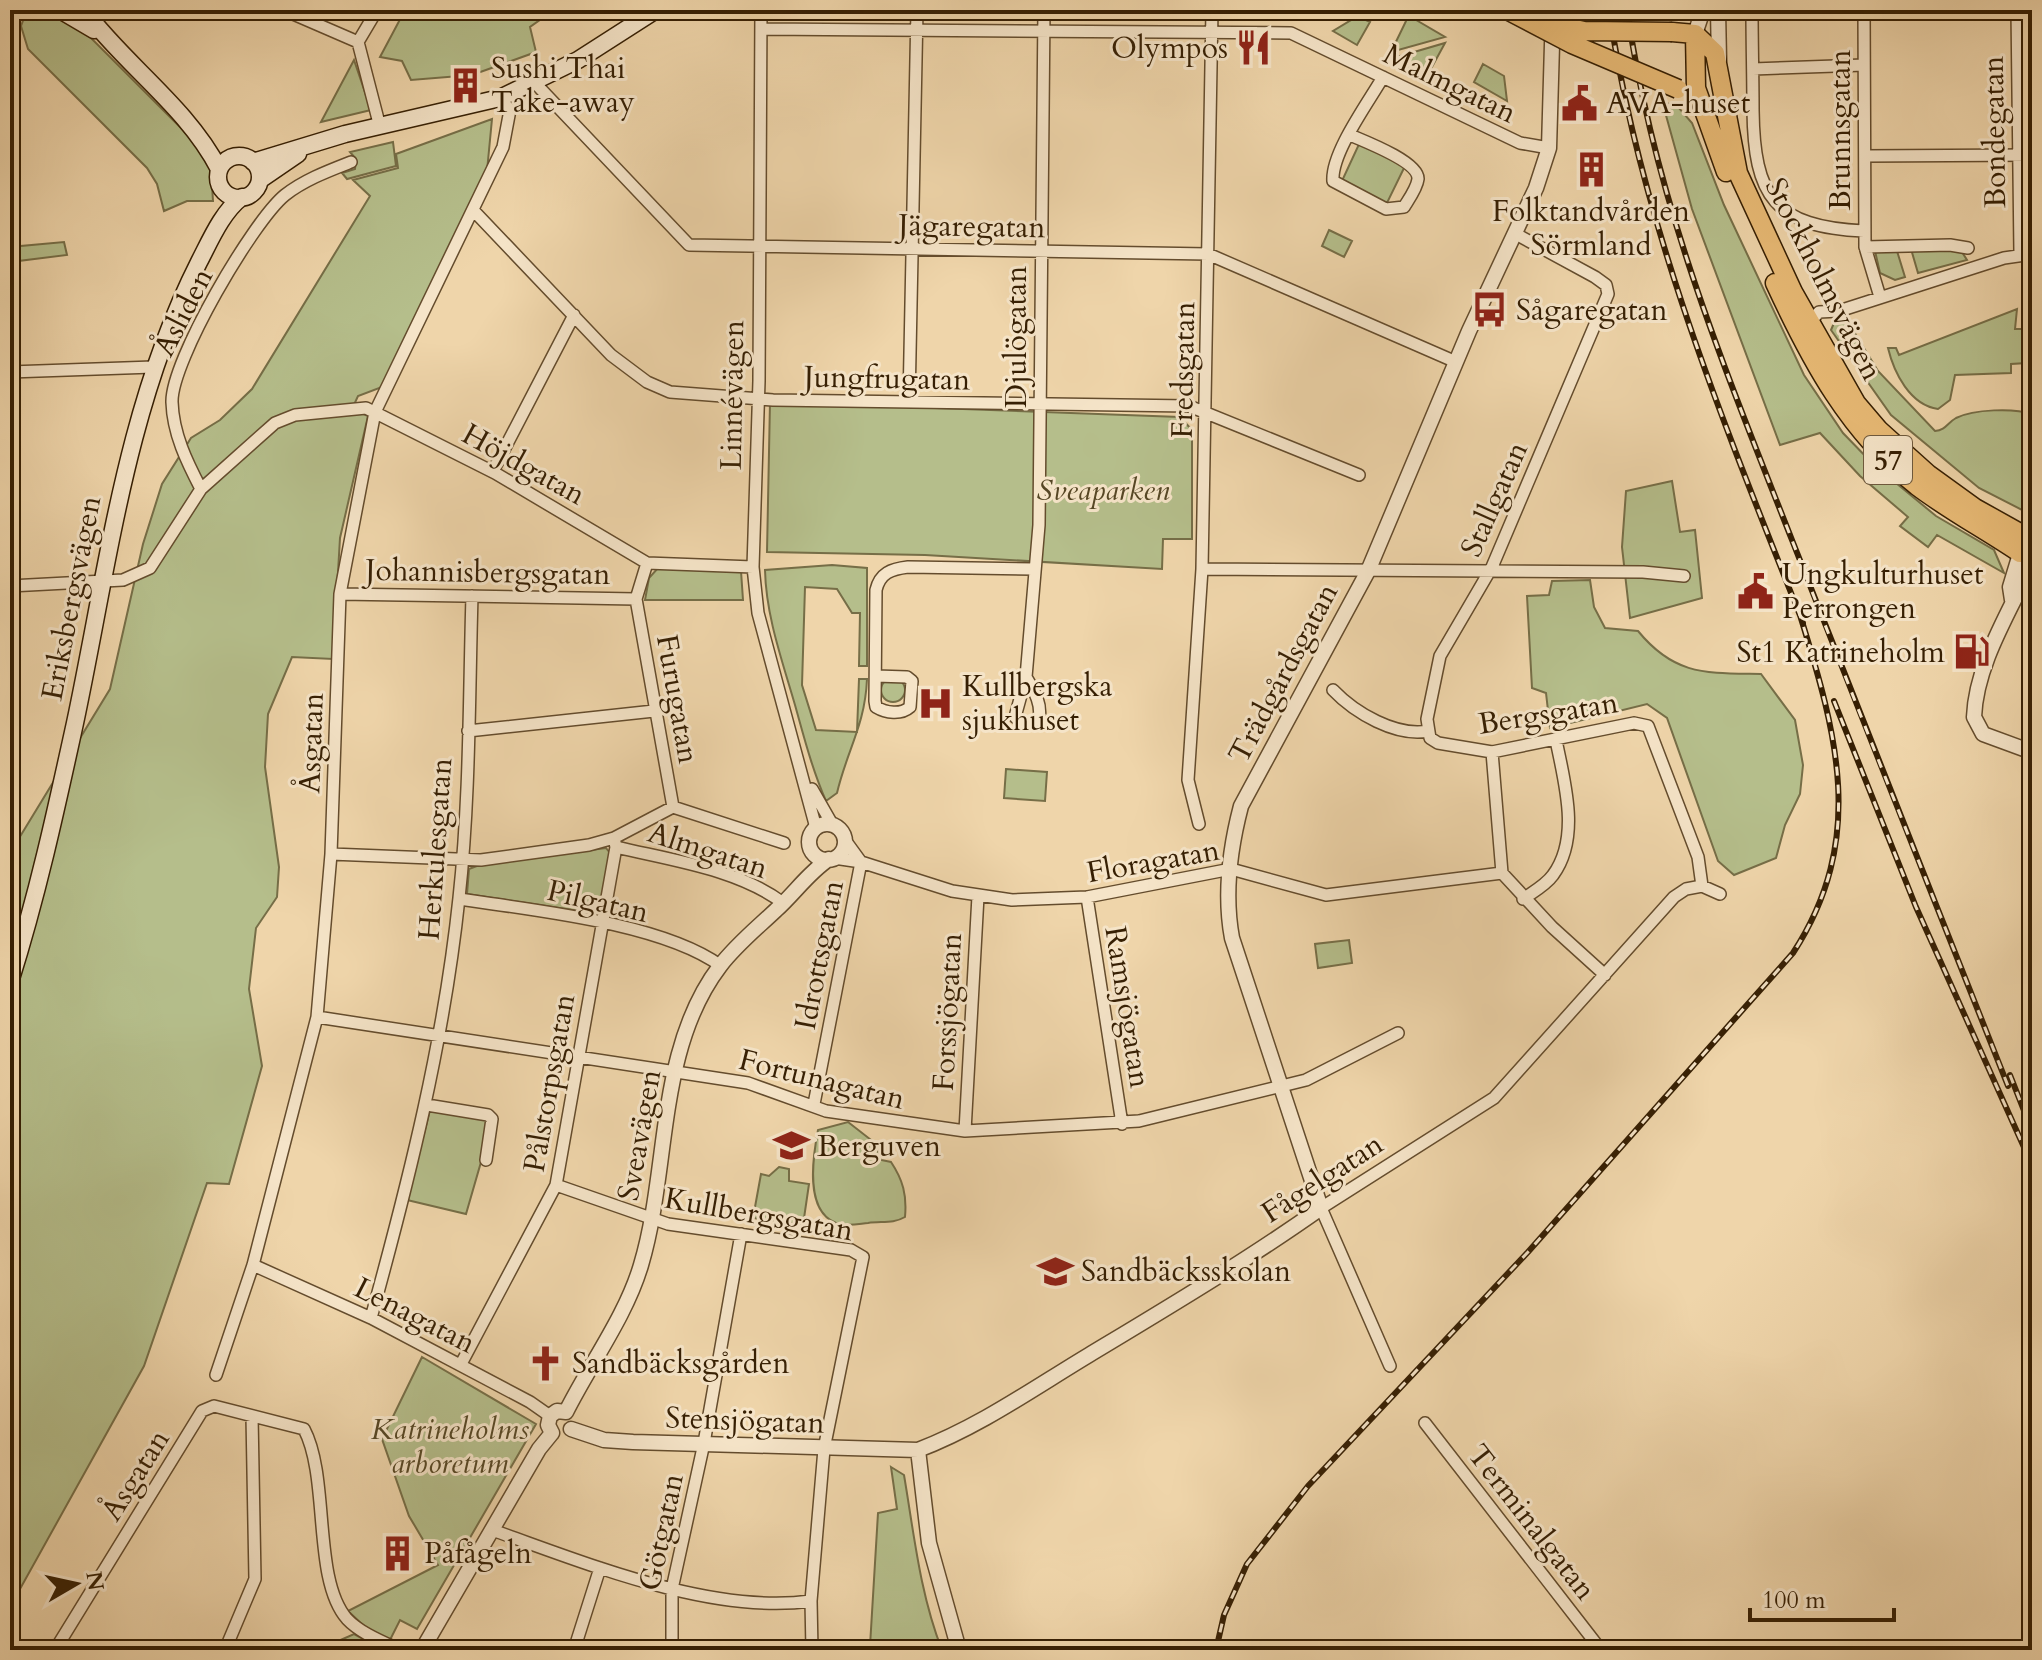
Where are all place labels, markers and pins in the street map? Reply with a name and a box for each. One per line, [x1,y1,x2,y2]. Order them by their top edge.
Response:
place label: Olympos [1111,28,1228,69]
restaurant icon: Olympos [1235,29,1273,67]
place label: Sushi Thai Take-away [491,48,635,123]
building icon: Sushi Thai Take-away [446,66,484,104]
place label: AVA-huset [1606,83,1751,124]
public building icon: AVA-huset [1561,84,1599,122]
building icon: Folktandvården Sörmland [1572,151,1610,189]
place label: Folktandvården Sörmland [1492,191,1690,266]
place label: Sågaregatan [1516,290,1668,331]
bus stop icon: Sågaregatan [1471,291,1509,329]
place label: Ungkulturhuset Perrongen [1782,554,1984,629]
public building icon: Ungkulturhuset Perrongen [1737,572,1775,610]
place label: St1 Katrineholm [1737,632,1946,673]
fuel station icon: St1 Katrineholm [1952,633,1990,671]
place label: Kullbergska sjukhuset [962,666,1113,741]
hospital icon: Kullbergska sjukhuset [917,684,955,722]
place label: Berguven [817,1126,941,1167]
school or university icon: Berguven [772,1127,810,1165]
place label: Sandbäcksskolan [1081,1251,1291,1292]
school or university icon: Sandbäcksskolan [1036,1252,1074,1290]
place label: Sandbäcksgården [572,1343,789,1384]
church icon: Sandbäcksgården [527,1344,565,1382]
place label: Påfågeln [424,1533,532,1574]
building icon: Påfågeln [379,1534,417,1572]

